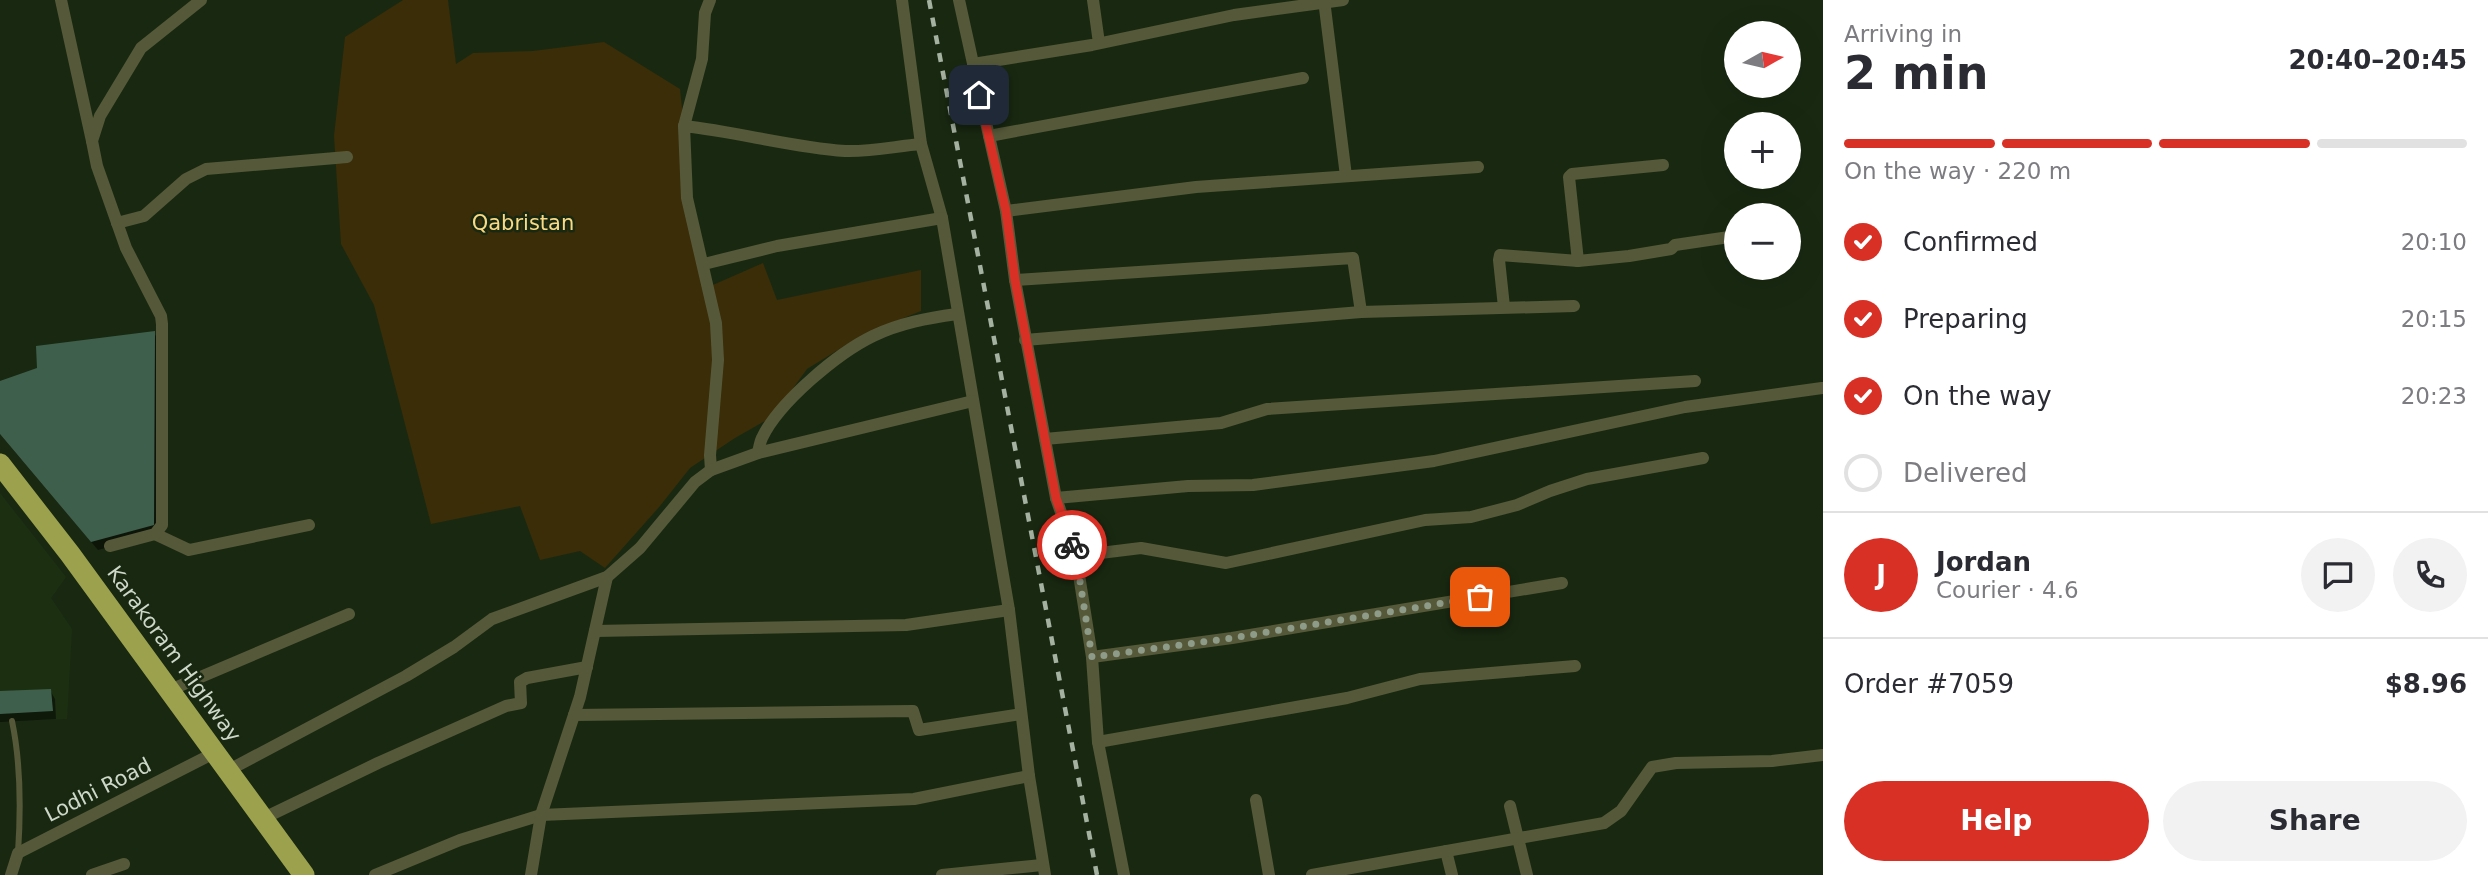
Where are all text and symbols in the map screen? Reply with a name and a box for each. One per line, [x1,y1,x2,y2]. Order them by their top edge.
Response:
north arrow [1724,21,1801,98]
map controls [1724,21,1801,280]
text: Arriving in [1844,21,1962,47]
text: 20:40–20:45 [2288,45,2467,75]
text: 2 min [1844,46,1988,100]
pin [949,65,1009,125]
icon: home [960,76,998,114]
button: + [1724,112,1801,189]
text: On the way · 220 m [1844,158,2071,184]
button: − [1724,203,1801,280]
park label: Qabristan [472,211,574,235]
icon: check [1844,223,1882,261]
text: Confirmed [1903,227,2038,257]
text: 20:10 [2401,229,2467,255]
icon: check [1844,300,1882,338]
text: Preparing [1903,304,2028,334]
text: 20:15 [2401,306,2467,332]
icon: check [1844,377,1882,415]
text: On the way [1903,381,2052,411]
text: 20:23 [2401,383,2467,409]
text: Delivered [1903,458,2027,488]
courier [1037,510,1107,580]
icon: bike [1053,526,1091,564]
button: chat [2301,538,2375,612]
button: phone [2393,538,2467,612]
text: Jordan [1936,547,2031,577]
text: J [1876,560,1886,590]
street label: Karakoram Highway [102,561,246,747]
pin [1450,567,1510,627]
text: Courier · 4.6 [1936,577,2079,603]
icon: bag [1461,578,1499,616]
text: Order #7059 [1844,669,2014,699]
text: $8.96 [2385,669,2467,699]
street label: Lodhi Road [41,753,155,827]
button: Help [1844,781,2149,861]
button: Share [2163,781,2467,861]

